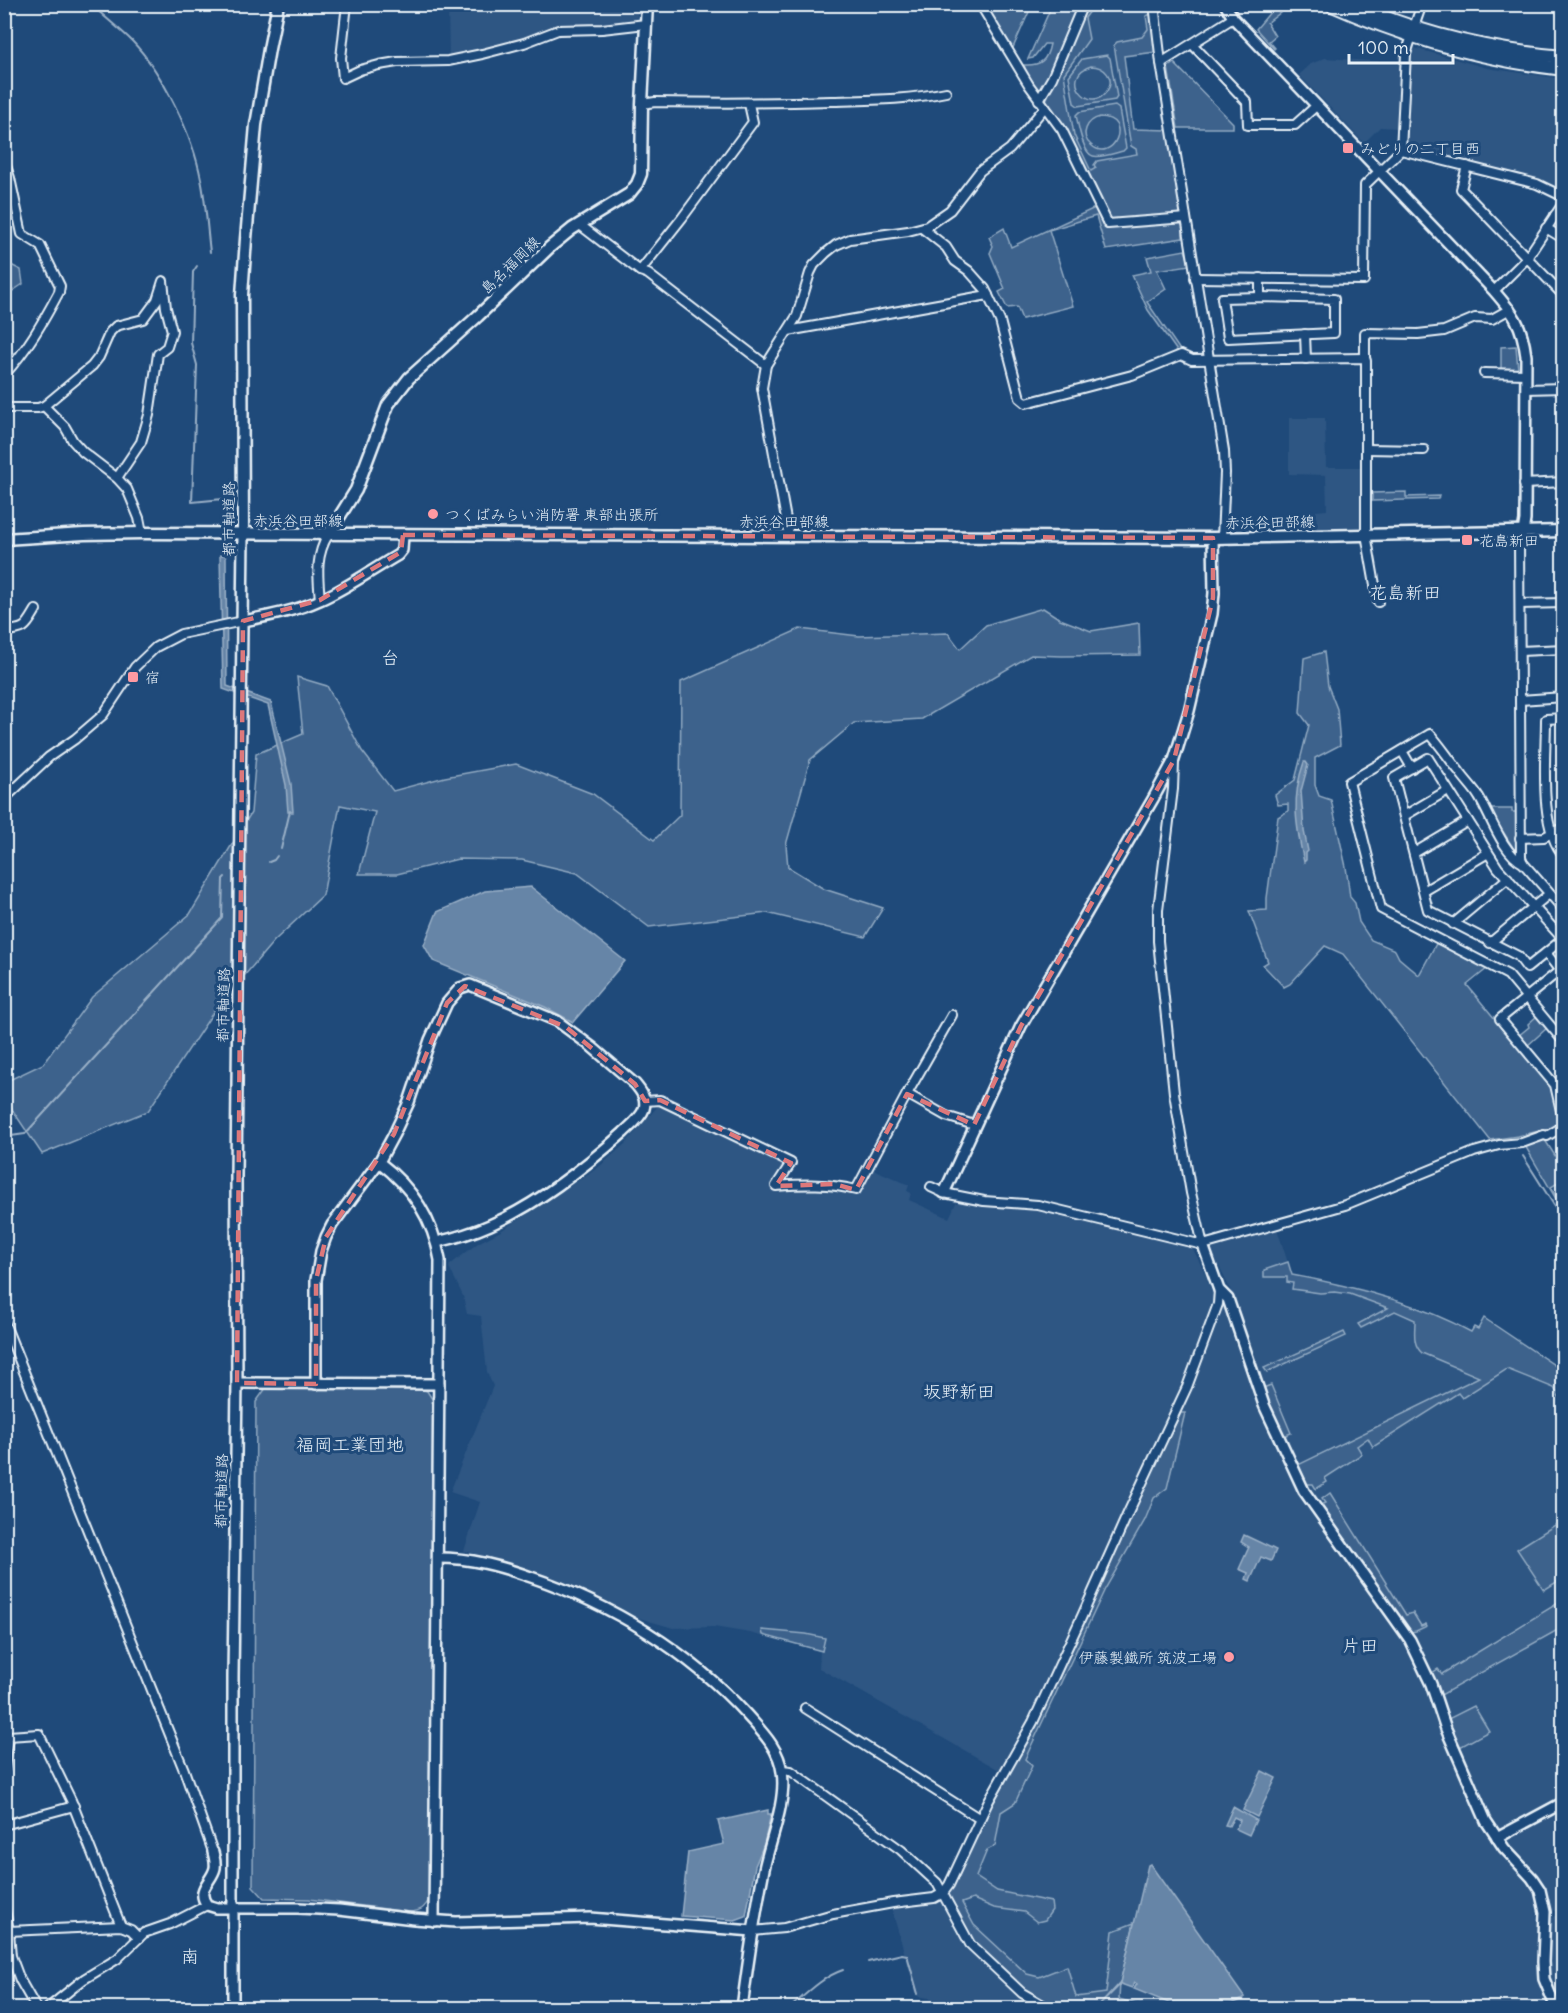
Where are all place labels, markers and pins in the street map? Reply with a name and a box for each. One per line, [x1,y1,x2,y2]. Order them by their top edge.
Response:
place label: みどりの二丁目西 [1360,139,1480,158]
marker: みどりの二丁目西 [1341,141,1355,155]
place label: つくばみらい消防署 東部出張所 [445,505,659,524]
marker: つくばみらい消防署 東部出張所 [426,507,440,521]
place label: 花島新田 [1479,531,1539,550]
marker: 花島新田 [1460,533,1474,547]
place label: 宿 [145,668,160,687]
marker: 宿 [126,670,140,684]
place label: 伊藤製鐵所 筑波工場 [1078,1648,1217,1667]
marker: 伊藤製鐵所 筑波工場 [1222,1650,1236,1664]

